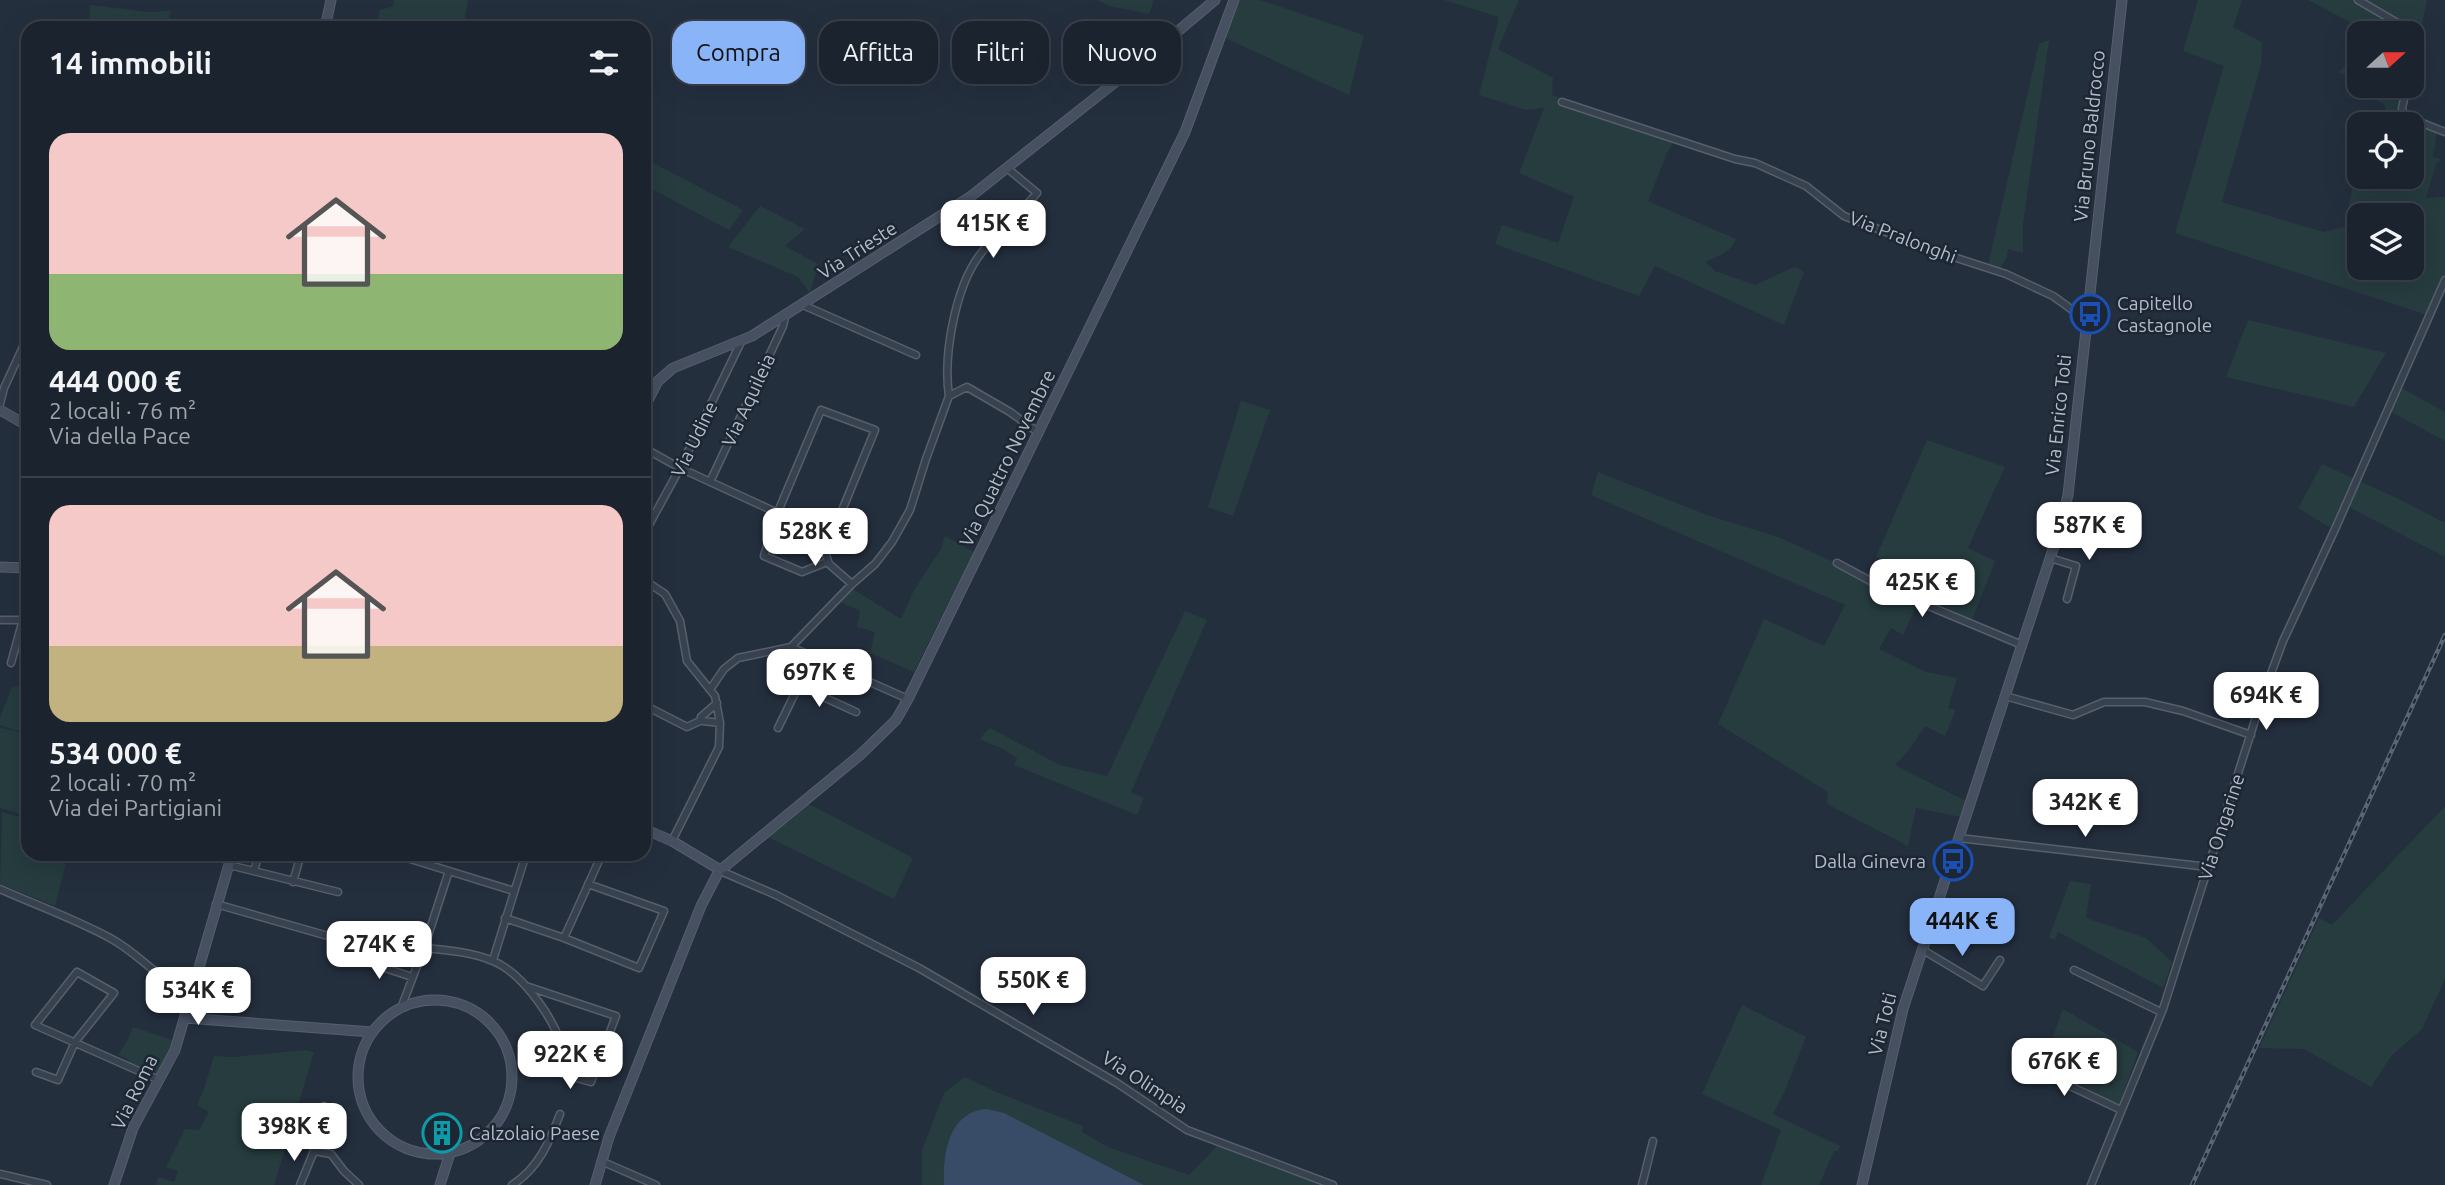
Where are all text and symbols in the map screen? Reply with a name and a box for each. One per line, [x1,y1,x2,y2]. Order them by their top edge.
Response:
chip: Compra [672,21,805,84]
chip: Affitta [819,21,938,84]
chip: Filtri [952,21,1049,84]
chip: Nuovo [1063,21,1181,84]
north arrow [2347,21,2424,98]
map controls [2347,21,2424,280]
icon: filters [585,44,623,82]
text: 14 immobili [49,46,212,80]
street label: Via Bruno Baldrocco [2069,49,2109,223]
button: locate [2347,112,2424,189]
icon: home [273,179,399,305]
pin: 415K € [936,201,1050,260]
button: layers [2347,203,2424,280]
street label: Via Pralonghi [1846,206,1960,268]
text: 415K € [957,210,1029,235]
street label: Via Trieste [813,216,901,284]
place label: Capitello Castagnole [2117,292,2212,336]
bus stop icon: Capitello Castagnole [2069,293,2111,335]
street label: Via Aquileia [717,350,779,450]
street label: Via Enrico Toti [2041,353,2075,477]
text: 444 000 € [49,364,182,398]
street label: Via Quattro Novembre [955,366,1059,550]
text: 2 locali · 76 m² [49,398,196,423]
street label: Via Udine [666,398,722,480]
text: Via della Pace [49,423,191,448]
pin: 587K € [2032,503,2146,562]
pin: 528K € [758,508,872,568]
text: 587K € [2053,512,2125,537]
text: 528K € [779,518,851,543]
icon: home [273,551,399,677]
pin: 425K € [1865,560,1979,619]
text: 425K € [1886,569,1958,594]
pin: 697K € [762,650,876,709]
text: 697K € [783,659,855,684]
pin: 694K € [2209,672,2323,732]
text: 694K € [2230,682,2302,707]
text: 534 000 € [49,736,182,770]
text: 2 locali · 70 m² [49,770,196,795]
street label: Via Ongarine [2193,771,2249,883]
pin: 342K € [2028,780,2142,839]
text: 342K € [2049,789,2121,814]
text: Via dei Partigiani [49,795,222,820]
bus stop icon: Dalla Ginevra [1932,840,1974,882]
place label: Dalla Ginevra [1814,850,1926,872]
pin: 444K € [1905,898,2019,958]
text: 444K € [1926,908,1998,933]
pin: 274K € [322,922,436,981]
text: 274K € [343,931,415,956]
pin: 550K € [976,958,1090,1017]
text: 550K € [997,967,1069,992]
pin: 534K € [141,968,255,1027]
text: 534K € [162,977,234,1002]
street label: Via Toti [1864,990,1900,1058]
pin: 922K € [513,1032,627,1091]
pin: 676K € [2007,1038,2121,1098]
text: 922K € [534,1041,606,1066]
street label: Via Olimpia [1098,1046,1192,1118]
text: 676K € [2028,1048,2100,1073]
street label: Via Roma [106,1051,162,1133]
pin: 398K € [237,1104,351,1163]
building icon: Calzolaio Paese [421,1112,463,1154]
text: 398K € [258,1113,330,1138]
place label: Calzolaio Paese [469,1122,600,1144]

